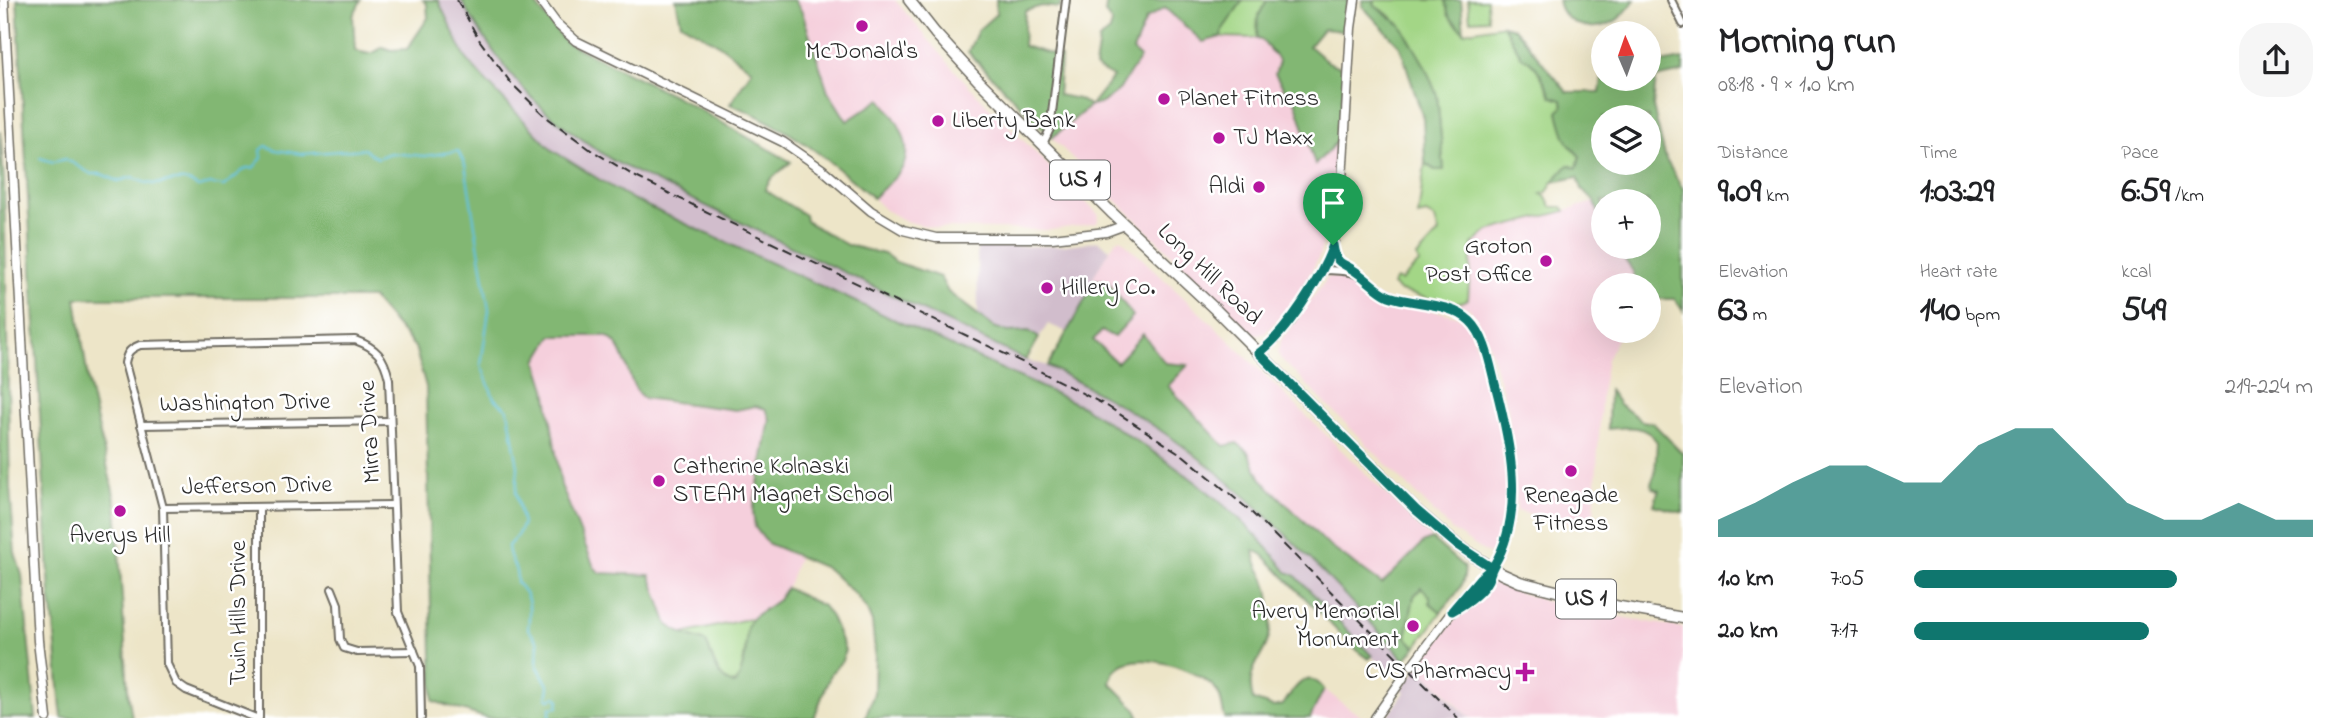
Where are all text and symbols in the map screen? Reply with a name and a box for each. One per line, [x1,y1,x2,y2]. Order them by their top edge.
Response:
text: Morning run [1718,15,1896,71]
marker: McDonald's [854,18,870,34]
north arrow [1591,21,1661,91]
map controls [1591,21,1661,343]
button: share [2239,23,2313,97]
place label: McDonald's [806,35,918,70]
text: 08:18 · 9 × 1.0 km [1718,69,1855,102]
place label: Planet Fitness [1178,82,1319,117]
marker: Planet Fitness [1156,91,1172,107]
place label: Liberty Bank [952,104,1075,140]
button: layers [1591,105,1661,175]
marker: Liberty Bank [930,113,946,129]
place label: TJ Maxx [1233,121,1314,156]
marker: TJ Maxx [1211,130,1227,146]
text: Distance [1718,140,1788,167]
text: Time [1920,140,1957,167]
text: Pace [2121,140,2158,167]
road number: US 1 [1050,160,1110,200]
text: 9.09 [1718,167,1761,218]
text: 1:03:29 [1920,167,1994,218]
text: 6:59 [2121,167,2170,218]
place label: Aldi [1208,170,1245,205]
pin [1303,173,1363,245]
marker: Aldi [1251,179,1267,195]
text: km [1761,183,1789,210]
text: /km [2170,183,2204,210]
icon: arrive [1314,184,1352,222]
button: + [1591,189,1661,259]
street label: Long Hill Road [1148,216,1270,335]
place label: Groton Post Office [1425,230,1532,293]
marker: Groton Post Office [1538,253,1554,269]
text: Elevation [1718,259,1788,286]
text: Heart rate [1920,259,1998,286]
text: kcal [2121,259,2152,286]
place label: Hillery Co. [1061,271,1156,307]
button: − [1591,273,1661,343]
marker: Hillery Co. [1039,280,1055,296]
text: 63 [1718,286,1748,337]
text: 140 [1920,286,1960,337]
text: 549 [2121,286,2166,337]
text: m [1748,302,1767,329]
text: bpm [1960,302,2000,329]
text: Elevation [1718,371,1803,404]
text: 219–224 m [2225,371,2313,404]
street label: Mirra Drive [351,379,391,484]
street label: Washington Drive [159,385,331,423]
place label: Catherine Kolnaski STEAM Magnet School [673,450,893,513]
marker: Renegade Fitness [1563,463,1579,479]
street label: Jefferson Drive [181,468,333,506]
marker: Catherine Kolnaski STEAM Magnet School [651,473,667,489]
place label: Renegade Fitness [1524,479,1619,542]
marker: Averys Hill [112,503,128,519]
place label: Averys Hill [70,519,170,555]
street label: Twin Hills Drive [222,540,257,685]
text: 1.0 km [1718,563,1774,596]
text: 7:05 [1830,563,1865,596]
road number: US 1 [1556,580,1616,618]
place label: Avery Memorial Monument [1252,595,1399,658]
text: 2.0 km [1718,615,1778,648]
text: 7:17 [1830,615,1858,648]
marker: Avery Memorial Monument [1405,618,1421,634]
place label: CVS Pharmacy [1365,655,1511,691]
marker: CVS Pharmacy [1517,664,1533,680]

